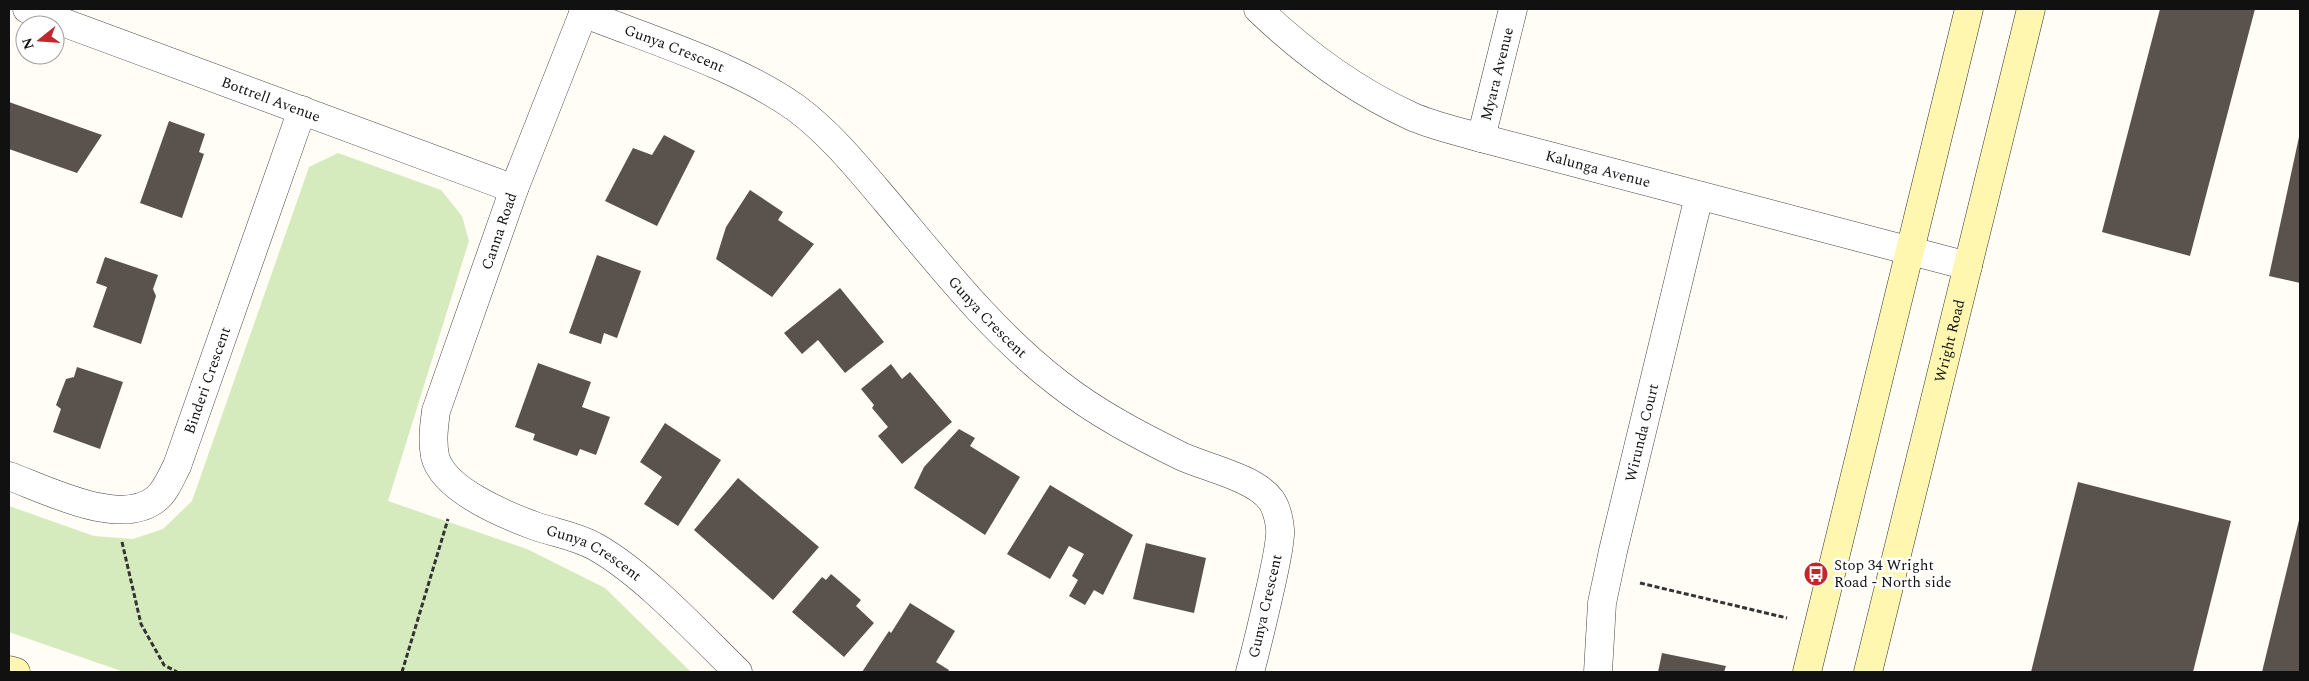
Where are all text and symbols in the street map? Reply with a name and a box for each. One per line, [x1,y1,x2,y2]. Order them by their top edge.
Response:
north arrow [15,15,65,65]
street label: Gunya Crescent [621,19,728,79]
street label: Myara Avenue [1475,25,1520,123]
text: N [16,35,40,52]
street label: Bottrell Avenue [218,71,324,128]
street label: Kalunga Avenue [1543,144,1653,194]
street label: Canna Road [475,189,523,273]
street label: Gunya Crescent [942,271,1032,364]
street label: Wright Road [1929,297,1971,385]
street label: Binderi Crescent [178,324,237,437]
street label: Wirunda Court [1619,381,1665,484]
street label: Gunya Crescent [543,519,646,587]
street label: Gunya Crescent [1242,552,1289,660]
place label: Stop 34 Wright Road - North side [1834,554,1952,594]
bus stop icon: Stop 34 Wright Road - North side [1803,561,1829,587]

